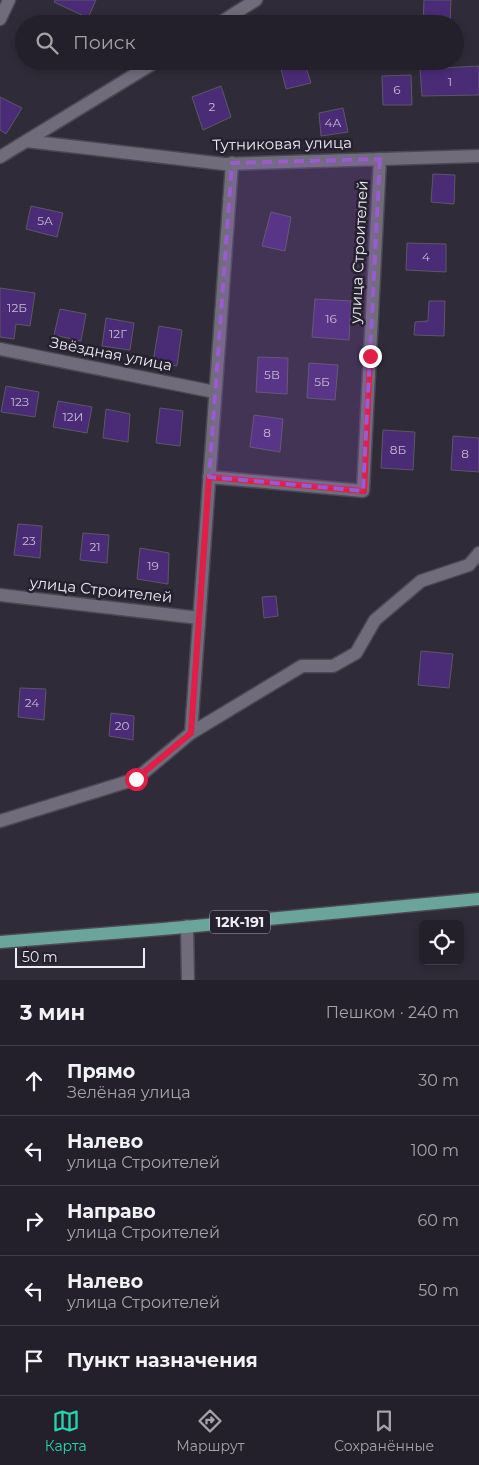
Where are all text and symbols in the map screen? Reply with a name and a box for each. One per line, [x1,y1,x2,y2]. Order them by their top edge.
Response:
search box [15,15,464,70]
icon: search [33,29,61,57]
text: Поиск [73,31,136,54]
house number: 1 [448,74,452,89]
house number: 6 [393,82,401,97]
house number: 2 [209,99,216,114]
house number: 4А [325,115,341,130]
street label: Тутниковая улица [212,133,352,154]
street label: улица Строителей [345,180,372,325]
house number: 5А [37,213,53,228]
house number: 4 [422,249,430,264]
house number: 12Б [7,300,27,315]
house number: 16 [325,311,337,326]
house number: 12Г [109,326,127,341]
street label: Звёздная улица [48,332,174,375]
route end [359,345,382,368]
house number: 5В [264,367,280,382]
house number: 5Б [314,374,330,389]
house number: 12З [11,394,29,409]
house number: 12И [62,409,84,424]
house number: 8 [263,425,271,440]
house number: 8Б [390,442,406,457]
house number: 8 [461,446,469,461]
house number: 23 [22,533,36,548]
house number: 21 [89,539,101,554]
house number: 19 [147,558,159,573]
street label: улица Строителей [28,572,173,606]
house number: 24 [25,695,39,710]
house number: 20 [115,718,129,733]
route start [125,768,148,791]
road number: 12К-191 [210,910,270,934]
map controls [419,920,464,965]
button: locate [419,920,464,965]
scale bar [15,945,145,968]
text: 50 m [22,948,58,966]
text: 3 мин [20,1000,85,1025]
text: Пешком · 240 m [326,1003,459,1022]
text: Прямо [67,1060,135,1083]
icon: ahead [20,1067,48,1095]
text: 30 m [418,1071,459,1090]
text: Зелёная улица [67,1083,191,1102]
text: Налево [67,1130,143,1153]
icon: left [20,1137,48,1165]
text: 100 m [411,1141,459,1160]
text: улица Строителей [67,1153,220,1172]
text: Направо [67,1200,156,1223]
icon: right [20,1207,48,1235]
text: 60 m [417,1211,459,1230]
text: улица Строителей [67,1223,220,1242]
text: Налево [67,1270,143,1293]
icon: left [20,1277,48,1305]
text: 50 m [418,1281,459,1300]
text: улица Строителей [67,1293,220,1312]
icon: arrive [20,1347,48,1375]
text: Пункт назначения [67,1349,258,1372]
tab: Карта [45,1407,87,1455]
tab: Маршрут [176,1407,244,1455]
tab: Сохранённые [334,1407,434,1455]

